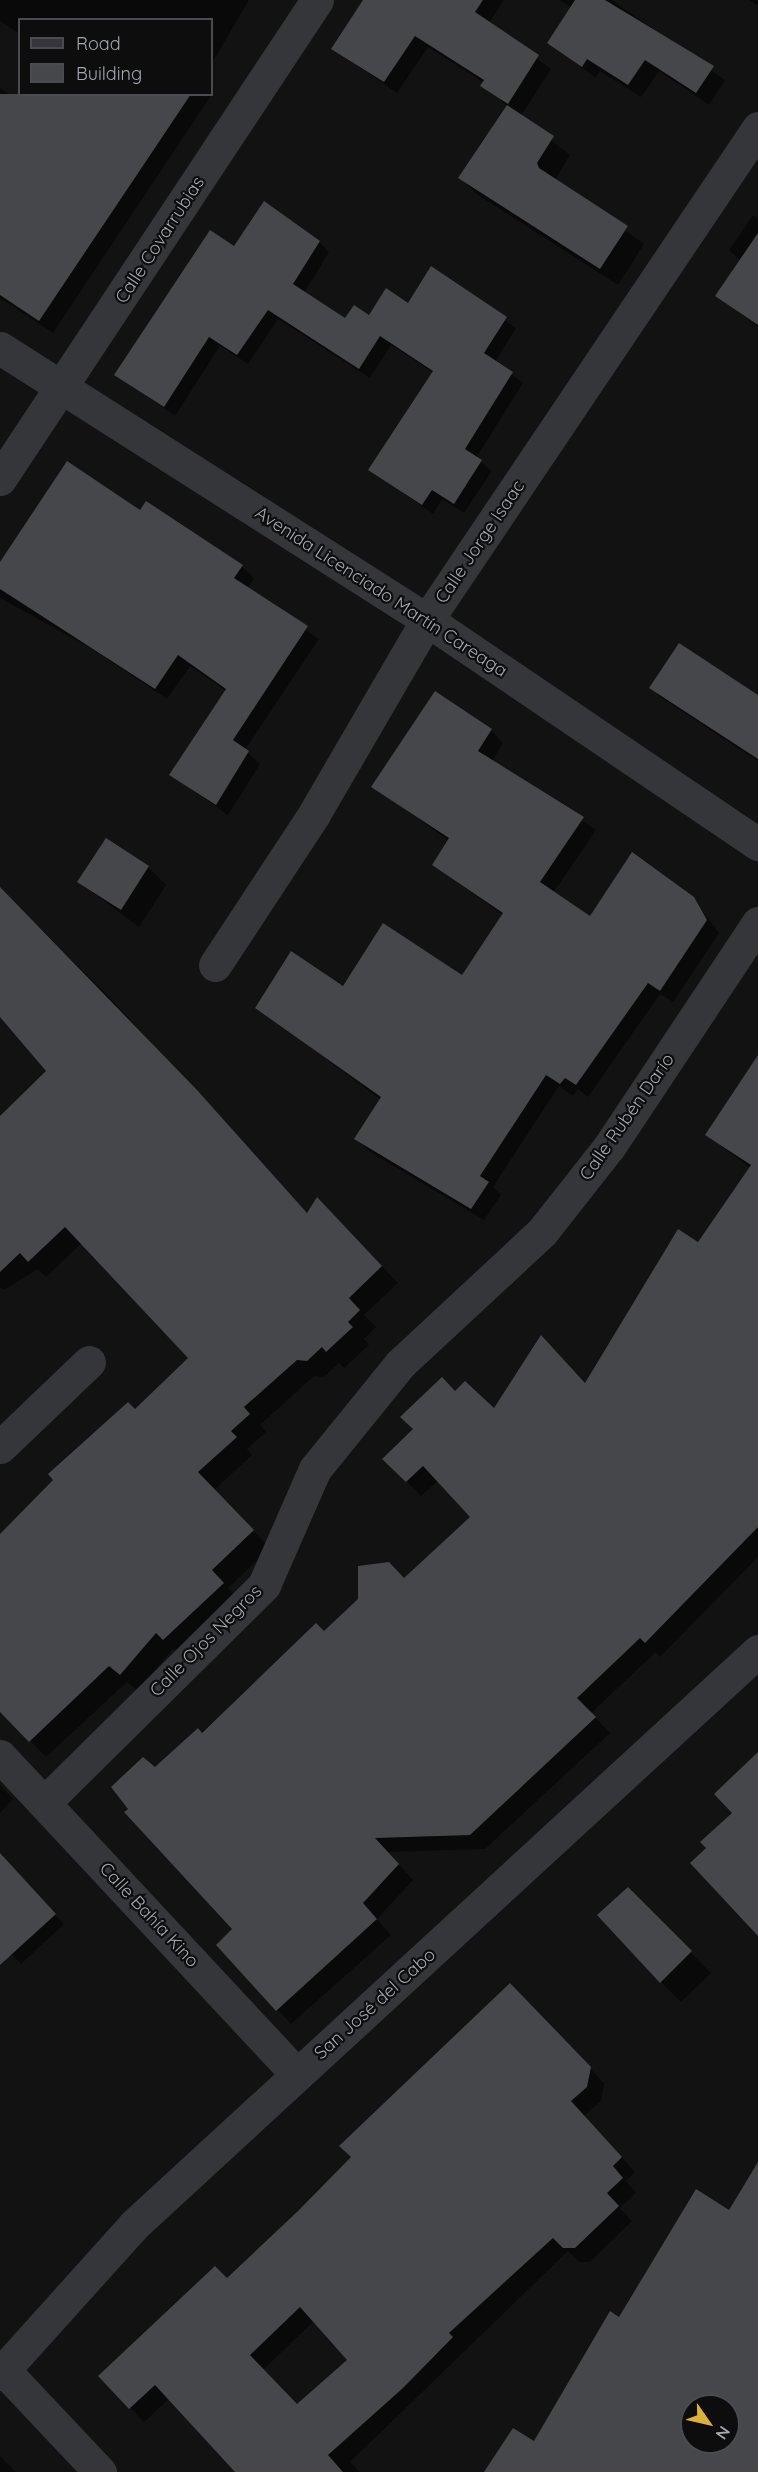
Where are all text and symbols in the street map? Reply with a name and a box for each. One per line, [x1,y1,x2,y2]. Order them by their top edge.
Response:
legend [18,18,213,96]
text: Road [76,32,121,55]
text: Building [76,62,142,85]
street label: Calle Covarrubias [111,172,209,308]
street label: Calle Jorge Isaac [431,476,529,608]
street label: Avenida Licenciado Martín Careaga [251,502,511,682]
street label: Calle Rubén Darío [575,1049,679,1185]
street label: Calle Ojos Negros [146,1581,266,1701]
street label: Calle Bahía Kino [95,1858,203,1972]
street label: San José del Cabo [310,1944,440,2064]
north arrow [680,2394,740,2454]
text: N [712,2422,735,2443]

